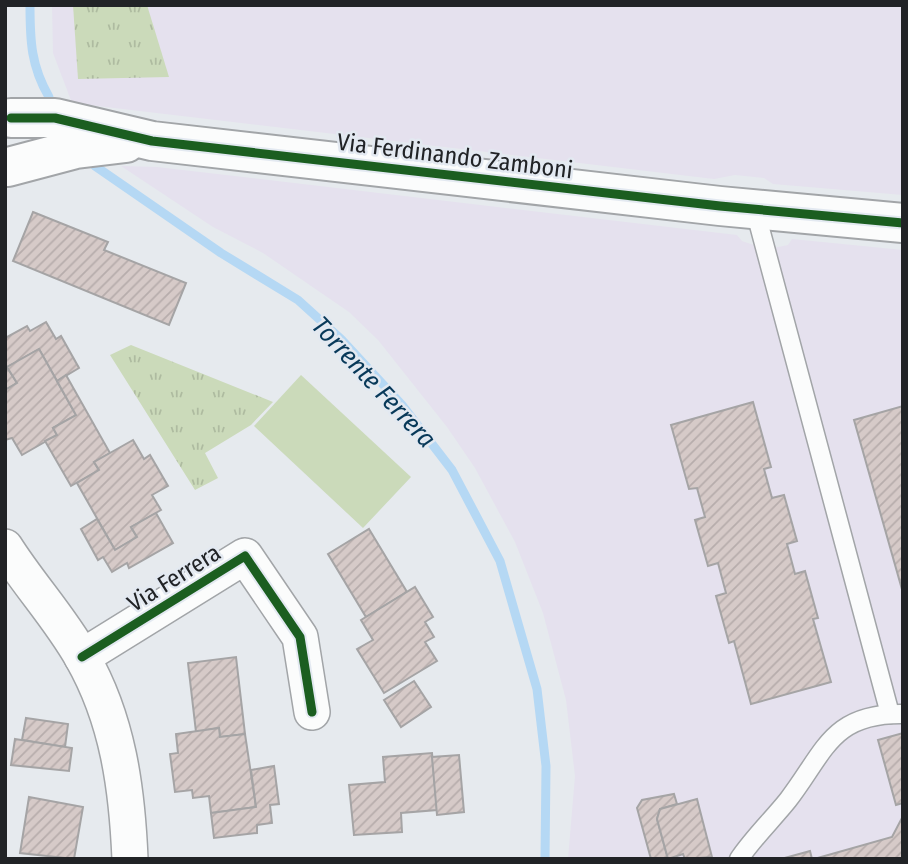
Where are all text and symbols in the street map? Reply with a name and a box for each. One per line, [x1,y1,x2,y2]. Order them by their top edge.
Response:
street label: Via Ferdinando Zamboni [336,128,574,184]
water label: Torrente Ferrera [305,310,442,454]
street label: Via Ferrera [122,538,226,618]

